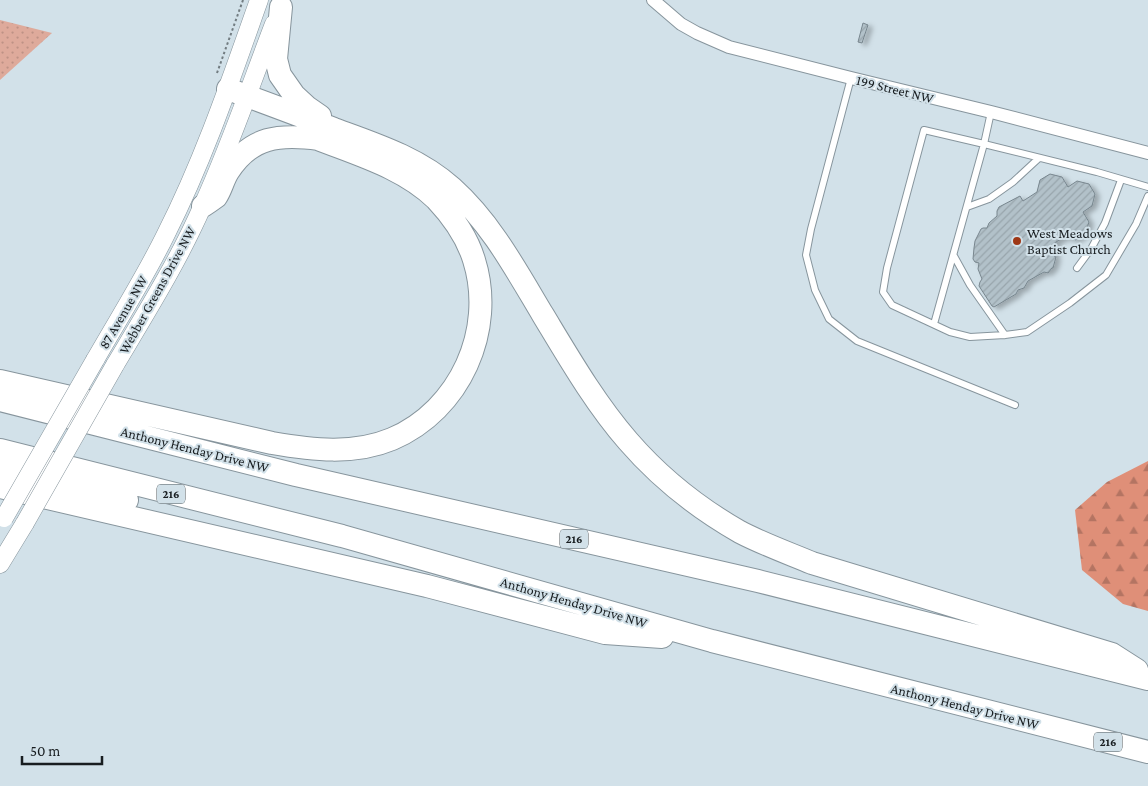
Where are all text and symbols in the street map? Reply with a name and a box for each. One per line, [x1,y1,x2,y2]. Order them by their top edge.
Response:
street label: 199 Street NW [855,72,935,106]
street label: Webber Greens Drive NW [115,223,199,356]
place label: West Meadows Baptist Church [1027,225,1112,257]
marker: West Meadows Baptist Church [1011,235,1023,247]
street label: 87 Avenue NW [96,272,150,351]
street label: Anthony Henday Drive NW [119,423,271,475]
road number: 216 [157,484,185,504]
road number: 216 [560,530,588,548]
street label: Anthony Henday Drive NW [499,573,649,631]
street label: Anthony Henday Drive NW [889,680,1041,732]
road number: 216 [1094,732,1122,752]
scale bar [22,734,102,766]
text: 50 m [30,743,60,759]

